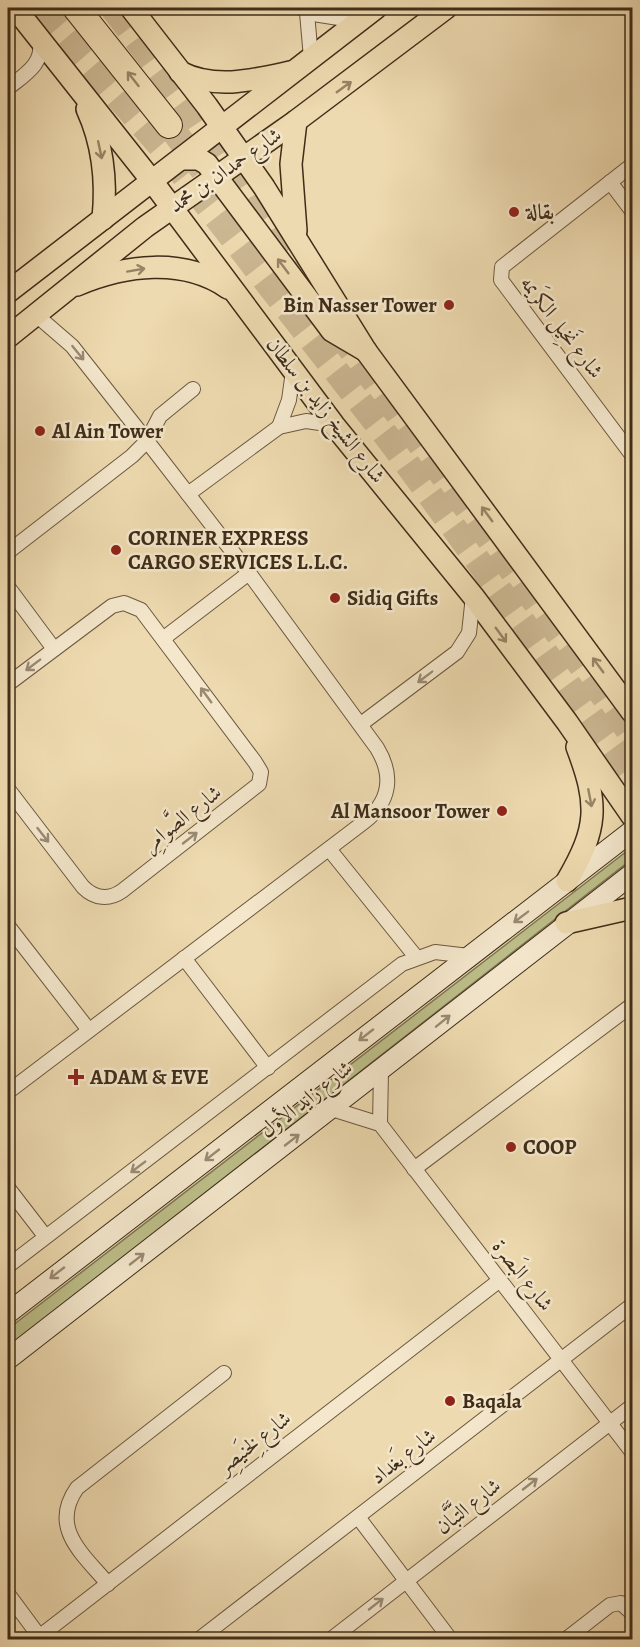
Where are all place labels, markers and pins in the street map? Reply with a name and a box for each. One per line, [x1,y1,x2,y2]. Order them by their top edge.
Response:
place label: بقالة [524,198,554,226]
marker: بقالة [507,205,521,219]
place label: Bin Nasser Tower [283,291,437,319]
marker: Bin Nasser Tower [442,298,456,312]
place label: Al Ain Tower [51,417,164,445]
marker: Al Ain Tower [33,424,47,438]
place label: CORINER EXPRESS CARGO SERVICES L.L.C. [128,524,348,576]
marker: CORINER EXPRESS CARGO SERVICES L.L.C. [109,543,123,557]
place label: Sidiq Gifts [347,584,438,612]
marker: Sidiq Gifts [328,591,342,605]
place label: Al Mansoor Tower [330,797,490,825]
marker: Al Mansoor Tower [495,804,509,818]
place label: ADAM & EVE [89,1063,209,1091]
marker: ADAM & EVE [67,1068,85,1086]
place label: COOP [523,1133,576,1161]
marker: COOP [504,1140,518,1154]
place label: Baqala [462,1387,523,1415]
marker: Baqala [443,1394,457,1408]

